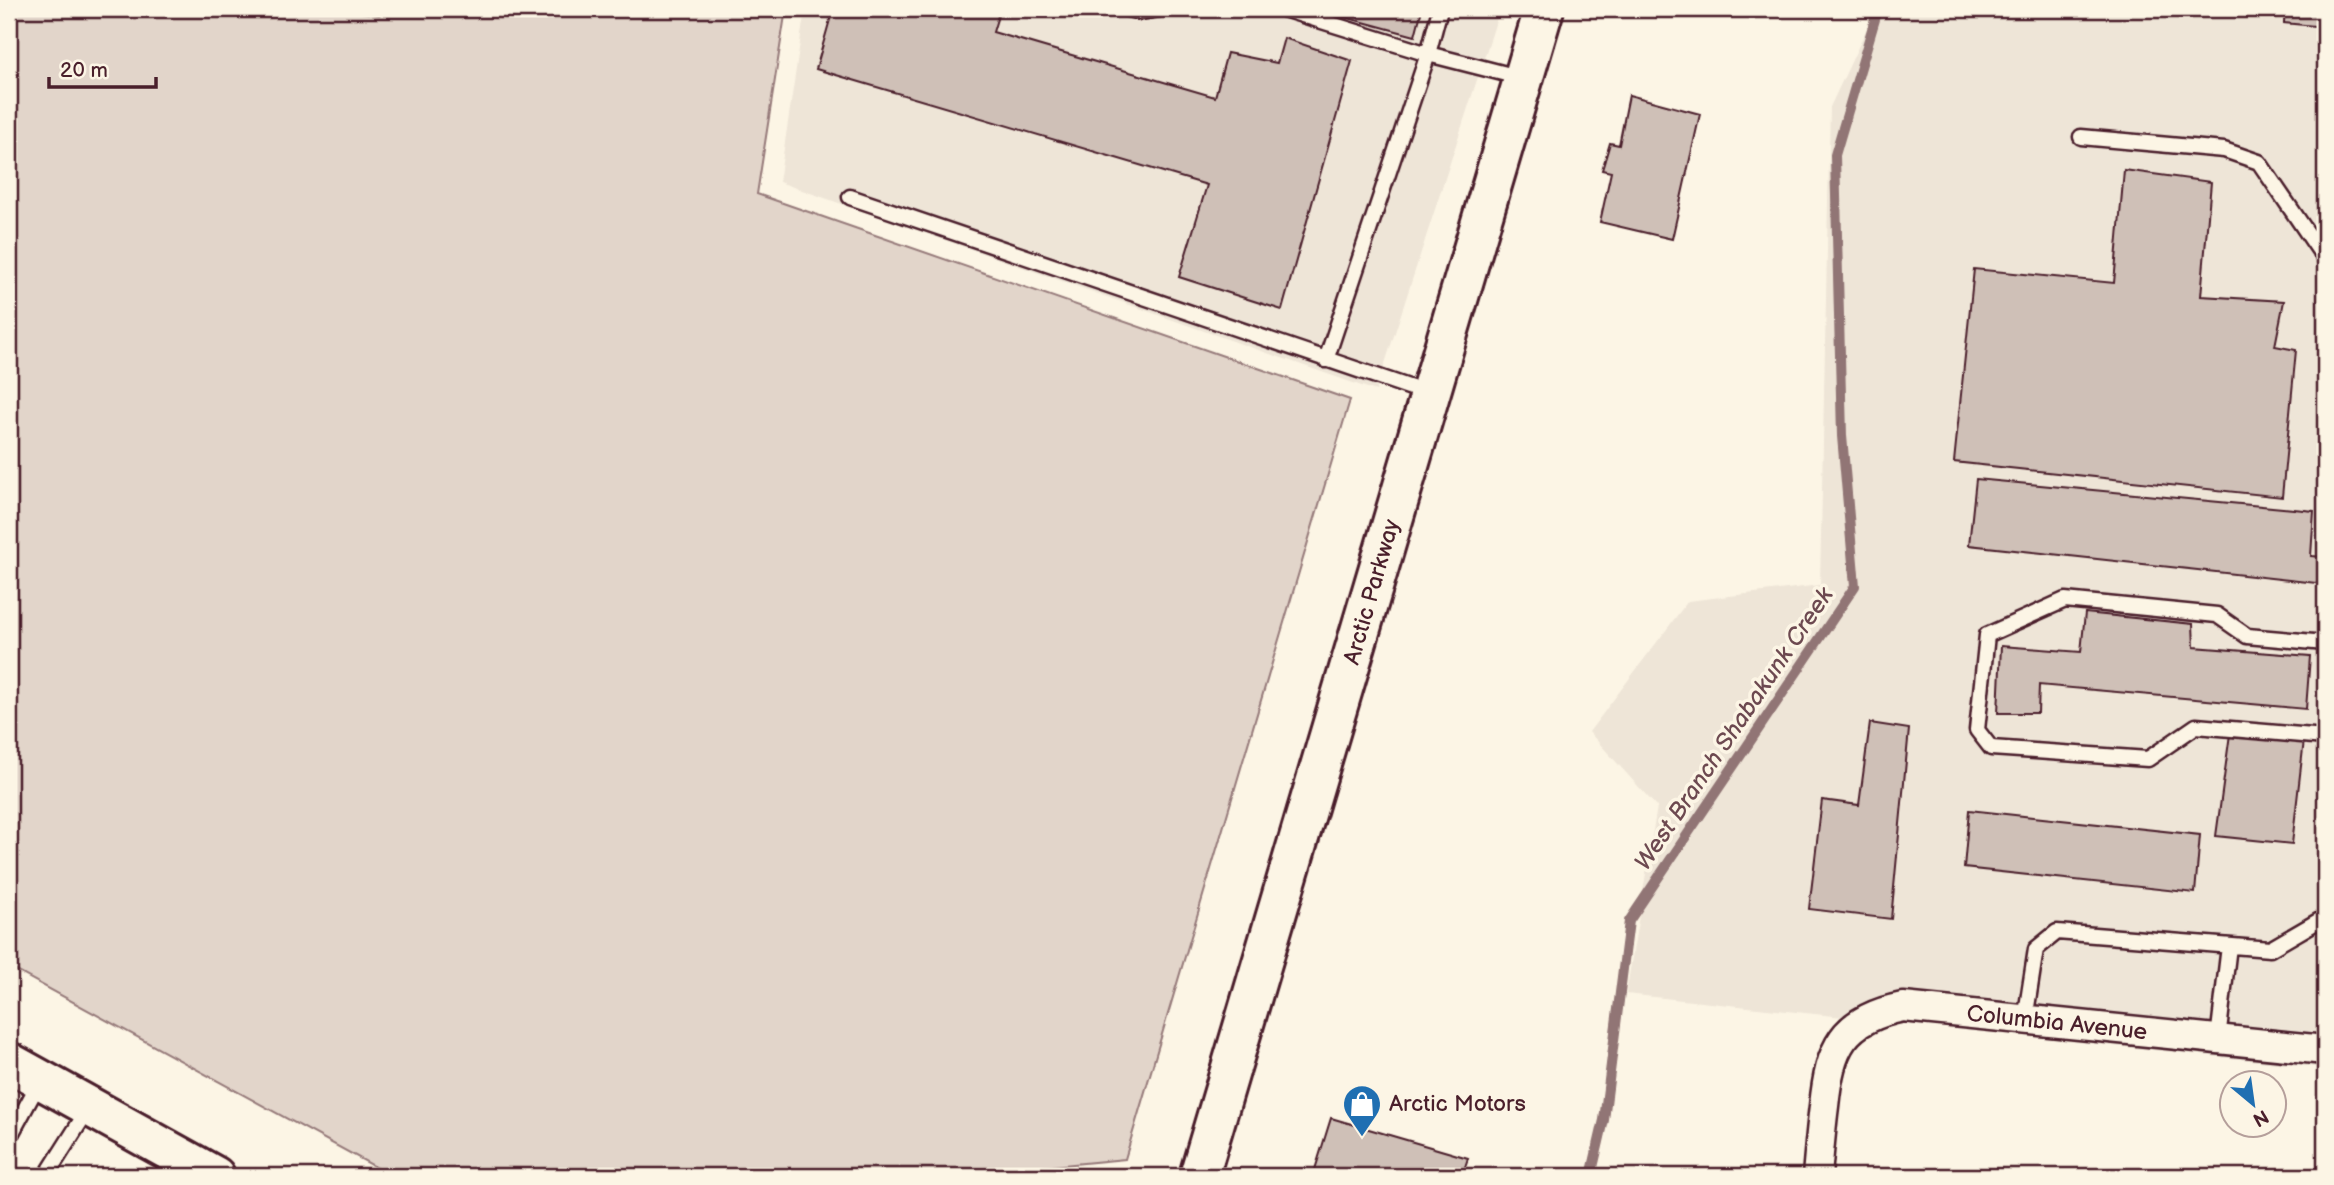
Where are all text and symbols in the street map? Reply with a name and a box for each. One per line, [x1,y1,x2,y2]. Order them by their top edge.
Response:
scale bar [49,46,156,90]
text: 20 m [60,58,108,83]
street label: Arctic Parkway [1338,516,1406,668]
water label: West Branch Shabakunk Creek [1628,581,1840,876]
street label: Columbia Avenue [1965,1000,2149,1046]
north arrow [2218,1070,2288,1140]
shop icon: Arctic Motors [1341,1083,1383,1138]
place label: Arctic Motors [1389,1090,1526,1118]
text: N [2249,1104,2272,1131]

